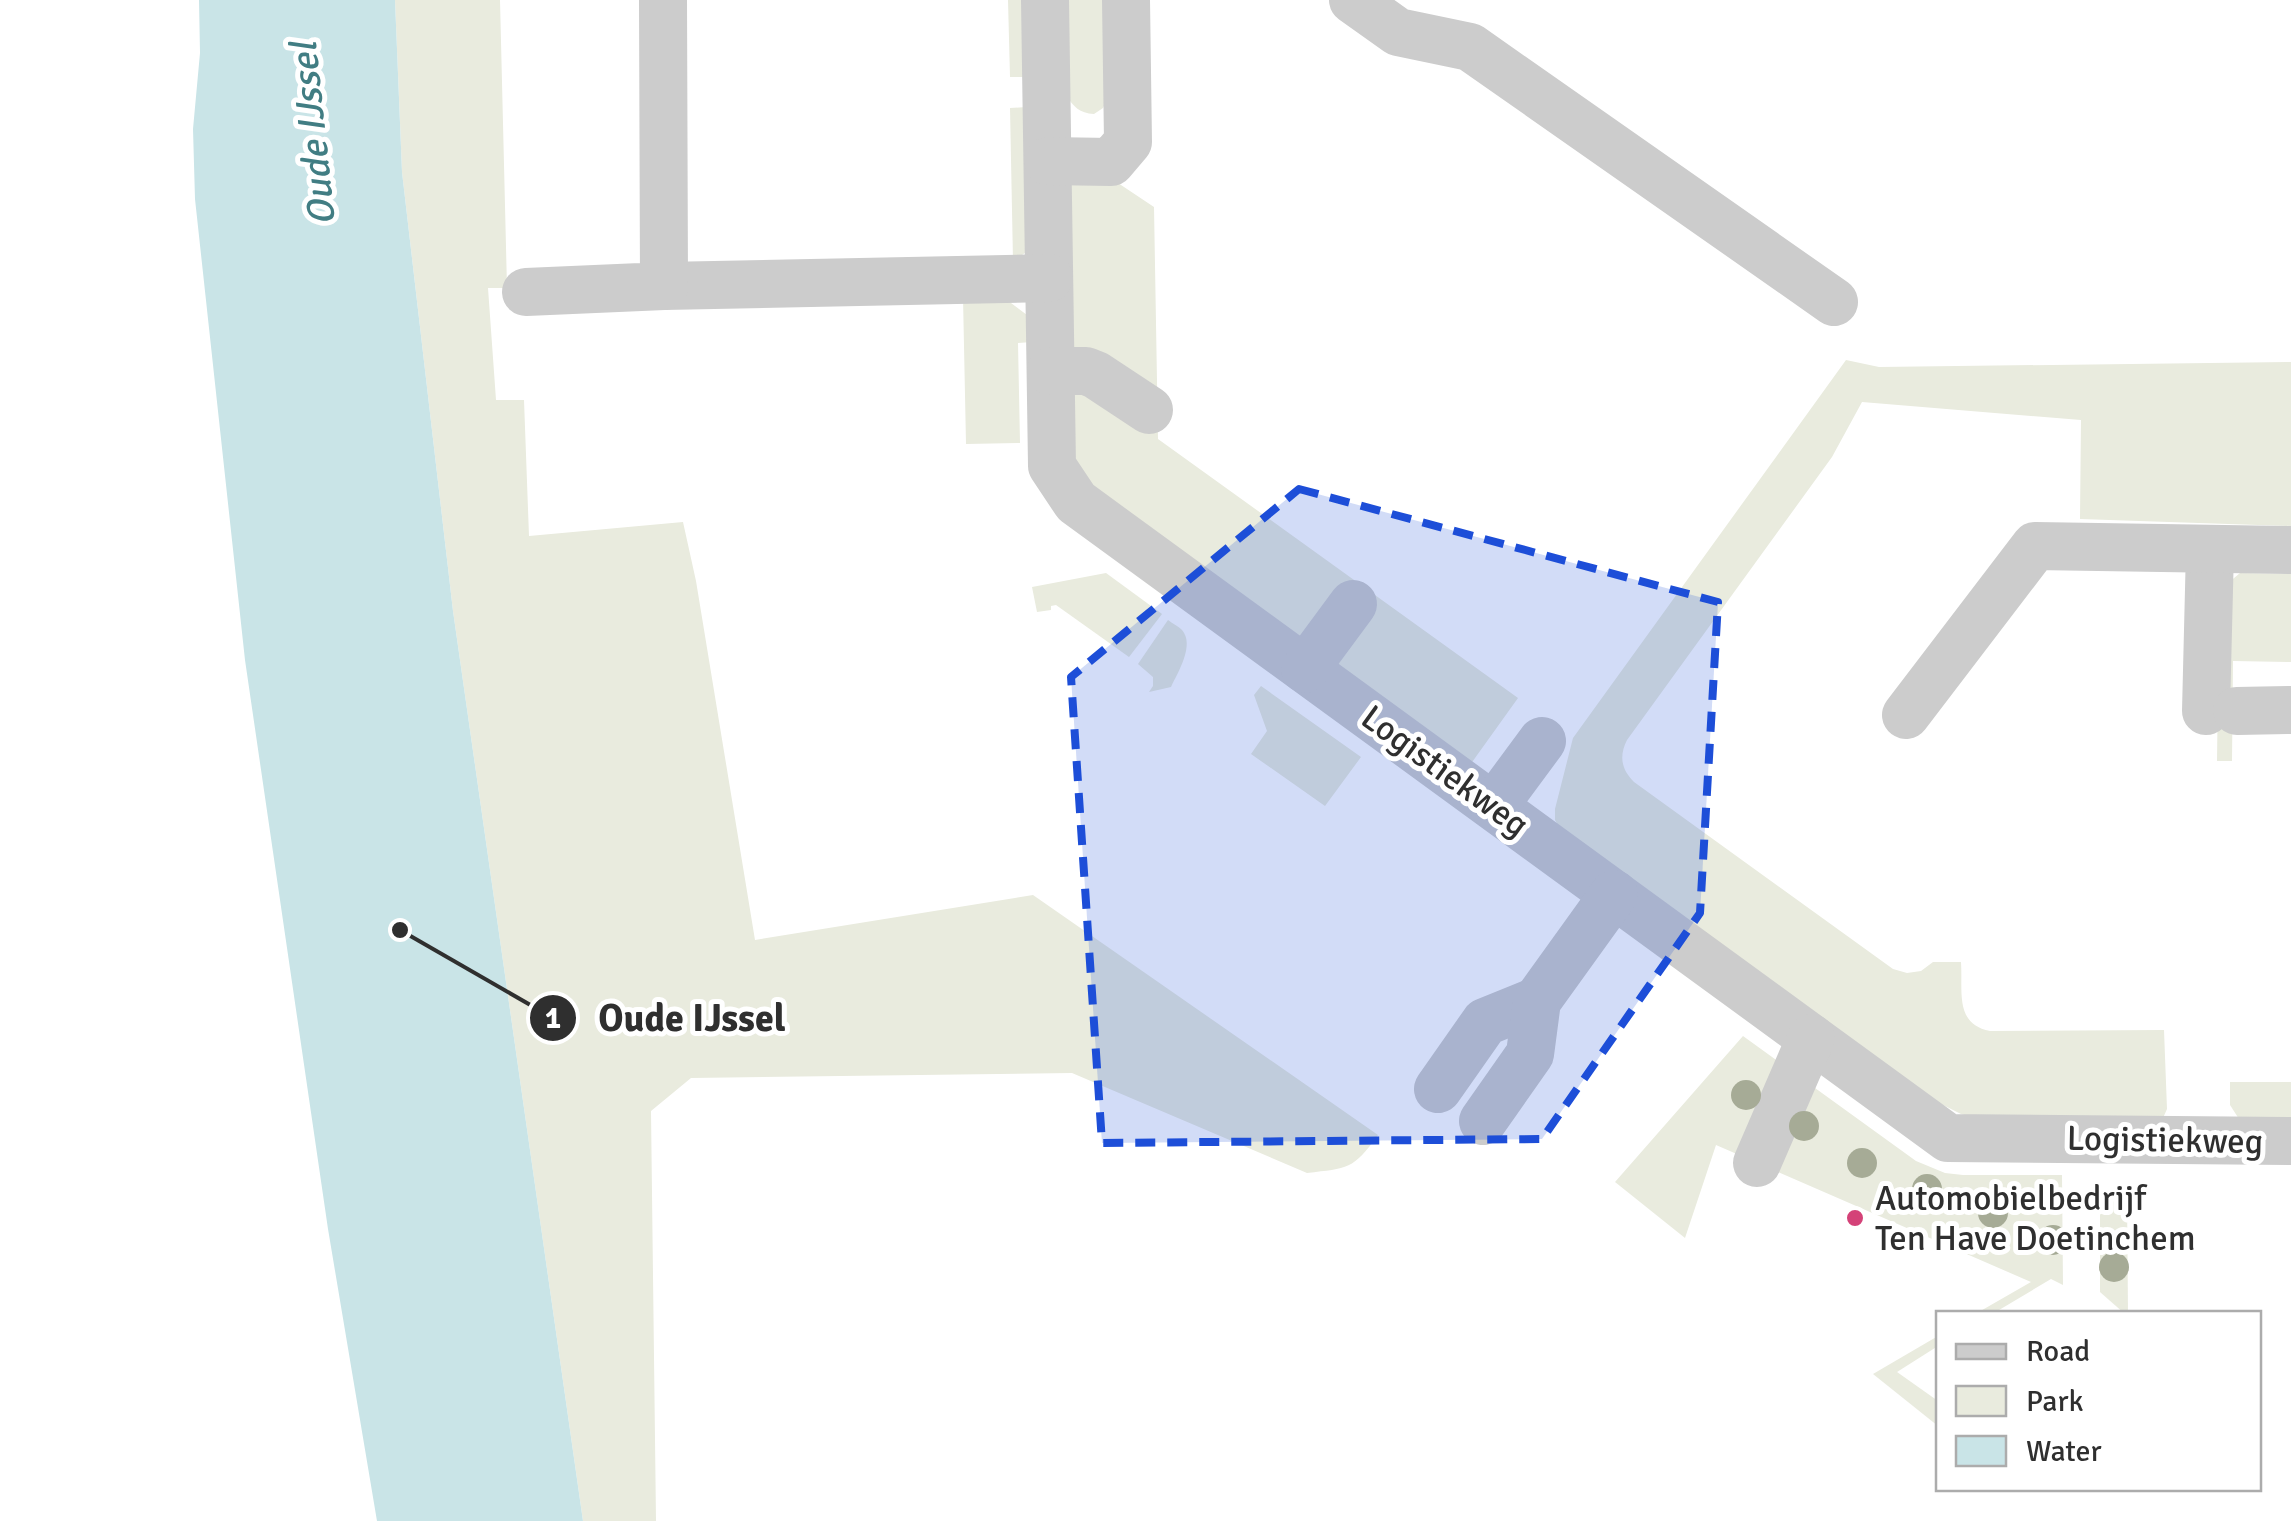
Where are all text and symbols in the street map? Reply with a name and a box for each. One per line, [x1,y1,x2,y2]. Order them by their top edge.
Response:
water label: Oude IJssel [280,37,346,228]
street label: Logistiekweg [1353,696,1537,846]
callout: Oude IJssel [528,984,806,1052]
text: Oude IJssel [598,995,786,1042]
text: 1 [545,1000,561,1037]
street label: Logistiekweg [2066,1117,2264,1163]
place label: Automobielbedrijf Ten Have Doetinchem [1875,1177,2196,1260]
marker: Automobielbedrijf Ten Have Doetinchem [1844,1207,1866,1229]
legend [1936,1311,2261,1491]
text: Road [2026,1333,2090,1370]
text: Park [2026,1383,2084,1420]
text: Water [2026,1433,2102,1470]

